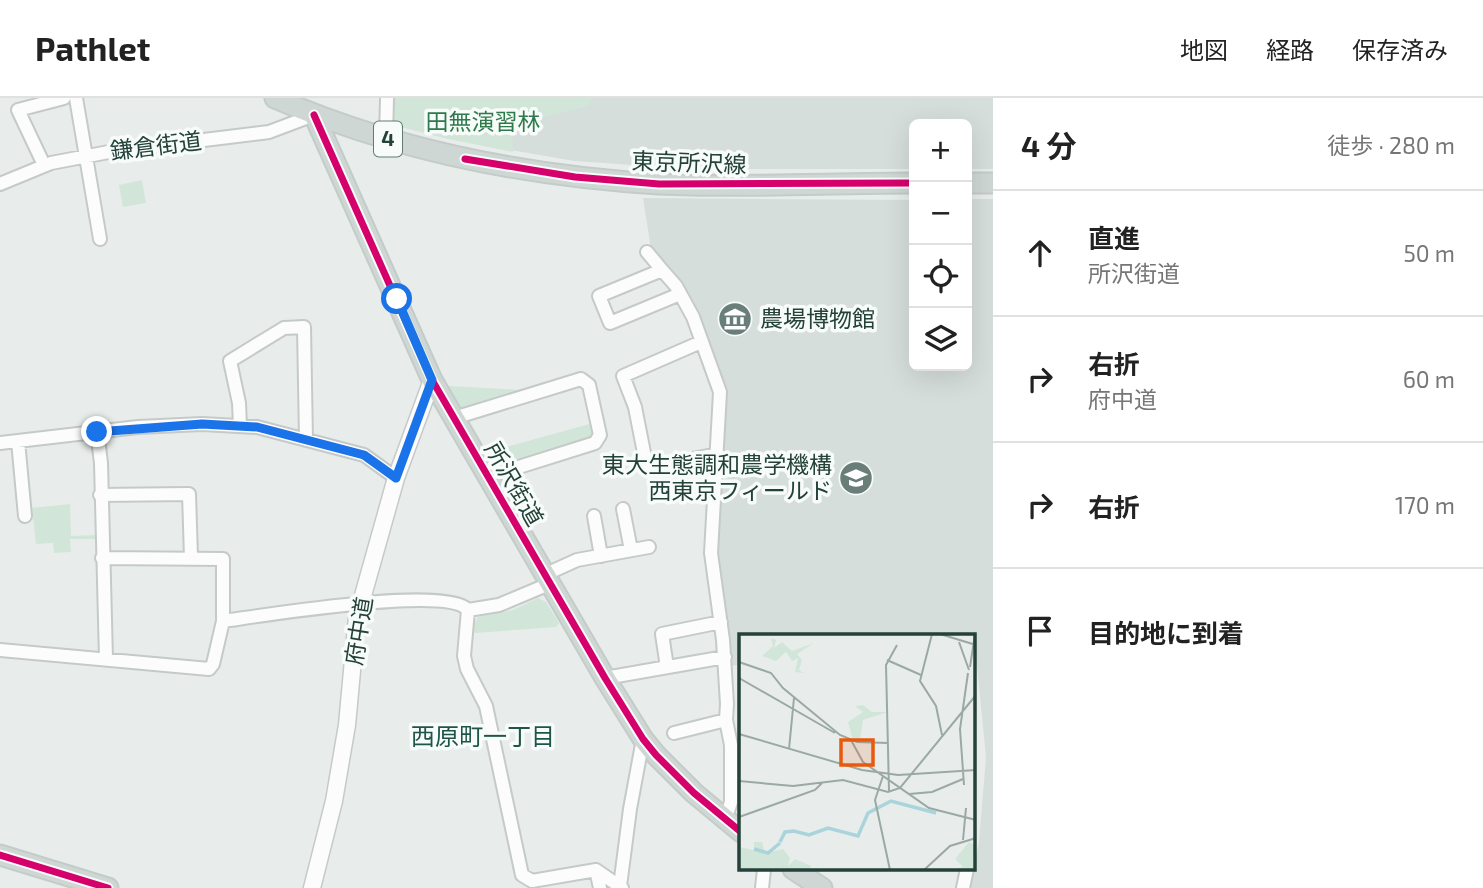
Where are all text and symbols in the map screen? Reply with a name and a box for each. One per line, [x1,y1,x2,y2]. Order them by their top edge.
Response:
text: Pathlet [35,28,150,68]
text: 地図 [1180,35,1228,64]
text: 経路 [1266,35,1314,64]
text: 保存済み [1352,35,1448,64]
park label: 田無演習林 [426,107,541,135]
map controls [909,119,972,371]
button: + [909,119,972,182]
road number: 4 [374,121,402,156]
street label: 鎌倉街道 [109,126,203,165]
text: 4 分 [1021,127,1077,163]
text: 徒歩 · 280 m [1327,131,1455,159]
street label: 東京所沢線 [631,146,747,178]
button: − [909,182,972,245]
text: 直進 [1088,222,1140,253]
icon: ahead [1021,234,1059,272]
text: 50 m [1404,239,1455,267]
button: locate [909,245,972,308]
text: 所沢街道 [1088,259,1180,287]
route start [381,283,412,314]
museum icon: 農場博物館 [716,300,754,338]
place label: 農場博物館 [760,304,875,332]
button: layers [909,308,972,371]
text: 右折 [1088,348,1140,379]
icon: right [1021,360,1059,398]
text: 60 m [1403,365,1455,393]
text: 府中道 [1088,385,1157,413]
route end [81,416,112,447]
street label: 所沢街道 [480,437,550,530]
place label: 東大生態調和農学機構 西東京フィールド [602,450,832,504]
school or university icon: 東大生態調和農学機構 西東京フィールド [837,459,875,497]
icon: right [1021,486,1059,524]
text: 右折 [1088,491,1140,522]
text: 170 m [1395,491,1455,519]
street label: 府中道 [339,595,377,667]
icon: arrive [1021,612,1059,650]
text: 目的地に到着 [1088,617,1244,648]
inset map [739,634,976,870]
district label: 西原町一丁目 [411,721,555,750]

